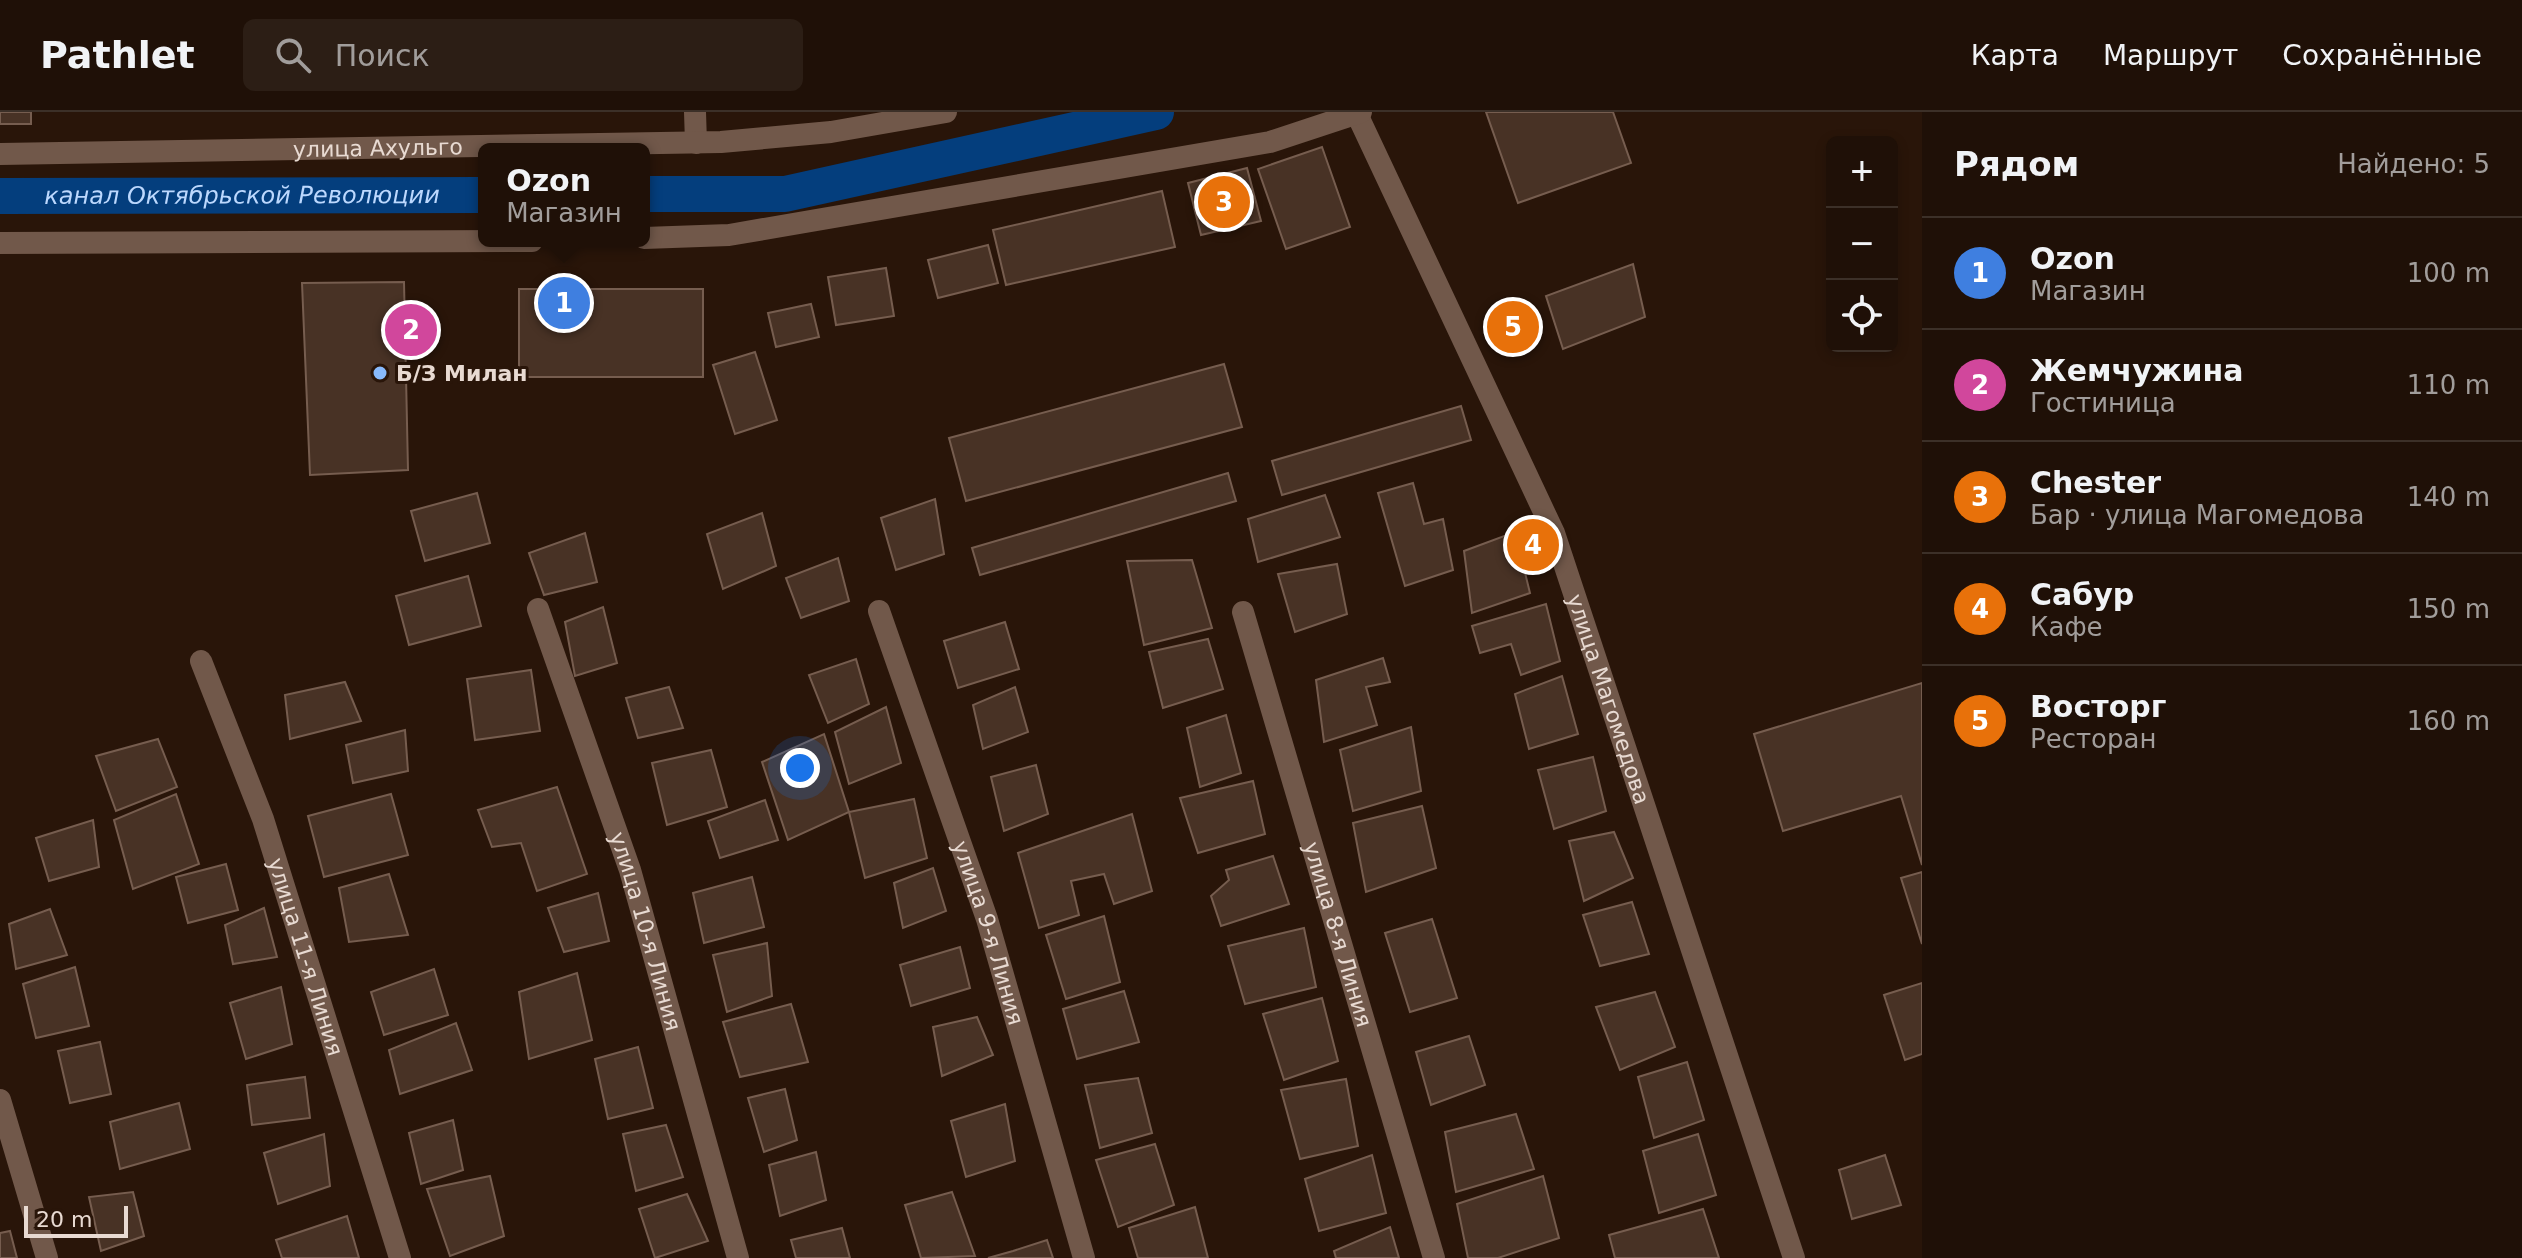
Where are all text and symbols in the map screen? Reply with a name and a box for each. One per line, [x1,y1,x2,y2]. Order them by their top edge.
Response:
search box [243,19,803,91]
text: Pathlet [40,33,195,77]
icon: search [271,33,315,77]
text: Поиск [335,38,430,73]
text: Карта [1971,39,2059,72]
text: Маршрут [2103,39,2238,72]
text: Сохранённые [2282,39,2482,72]
street label: улица Ахульго [293,134,463,162]
map controls [1826,136,1898,352]
button: + [1826,136,1898,208]
popup [478,143,650,247]
text: Рядом [1954,144,2079,184]
text: Найдено: 5 [2337,149,2490,179]
text: Ozon [506,163,591,198]
pin: 3 [1198,172,1250,232]
water label: канал Октябрьской Революции [44,181,440,210]
text: Магазин [506,198,622,228]
button: − [1826,208,1898,280]
text: Ozon [2030,241,2115,276]
text: 1 [1971,258,1989,288]
text: 100 m [2407,258,2490,288]
pin: 1 [538,273,590,333]
text: Магазин [2030,276,2146,306]
button: locate [1826,280,1898,352]
pin: 5 [1487,297,1539,357]
pin: 2 [385,300,437,360]
text: Жемчужина [2030,353,2244,388]
place label: Б/З Милан [396,361,528,386]
marker: Б/З Милан [371,364,389,382]
text: 2 [1971,370,1989,400]
text: 110 m [2407,370,2490,400]
text: Гостиница [2030,388,2176,418]
text: Chester [2030,465,2161,500]
text: 3 [1971,482,1989,512]
text: 140 m [2407,482,2490,512]
text: Бар · улица Магомедова [2030,500,2365,530]
pin: 4 [1507,515,1559,575]
text: Сабур [2030,577,2134,612]
street label: улица Магомедова [1562,591,1655,807]
text: 4 [1971,594,1989,624]
text: 150 m [2407,594,2490,624]
text: Кафе [2030,612,2103,642]
text: Восторг [2030,689,2166,724]
text: 5 [1971,706,1989,736]
text: 160 m [2407,706,2490,736]
text: Ресторан [2030,724,2156,754]
your location [780,748,820,788]
street label: улица 10-я Линия [605,829,686,1034]
street label: улица 9-я Линия [947,837,1029,1028]
street label: улица 8-я Линия [1299,839,1377,1030]
street label: улица 11-я Линия [263,855,348,1059]
scale bar [24,1202,128,1238]
text: 20 m [36,1207,92,1232]

